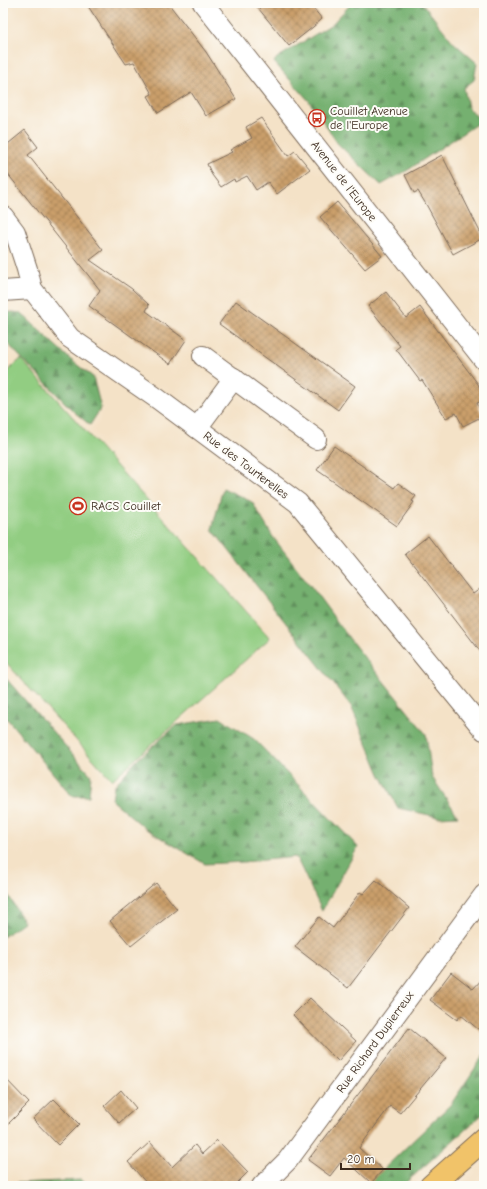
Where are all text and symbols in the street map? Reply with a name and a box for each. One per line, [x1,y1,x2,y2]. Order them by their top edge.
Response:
place label: Couillet Avenue de l'Europe [330,104,408,132]
bus stop icon: Couillet Avenue de l'Europe [307,108,327,128]
street label: Avenue de l'Europe [308,138,380,224]
street label: Rue des Tourterelles [201,428,291,502]
sports icon: RACS Couillet [68,496,88,516]
place label: RACS Couillet [91,499,161,513]
street label: Rue Richard Dupierreux [333,988,417,1096]
scale bar [341,1145,410,1171]
text: 20 m [347,1152,375,1166]

